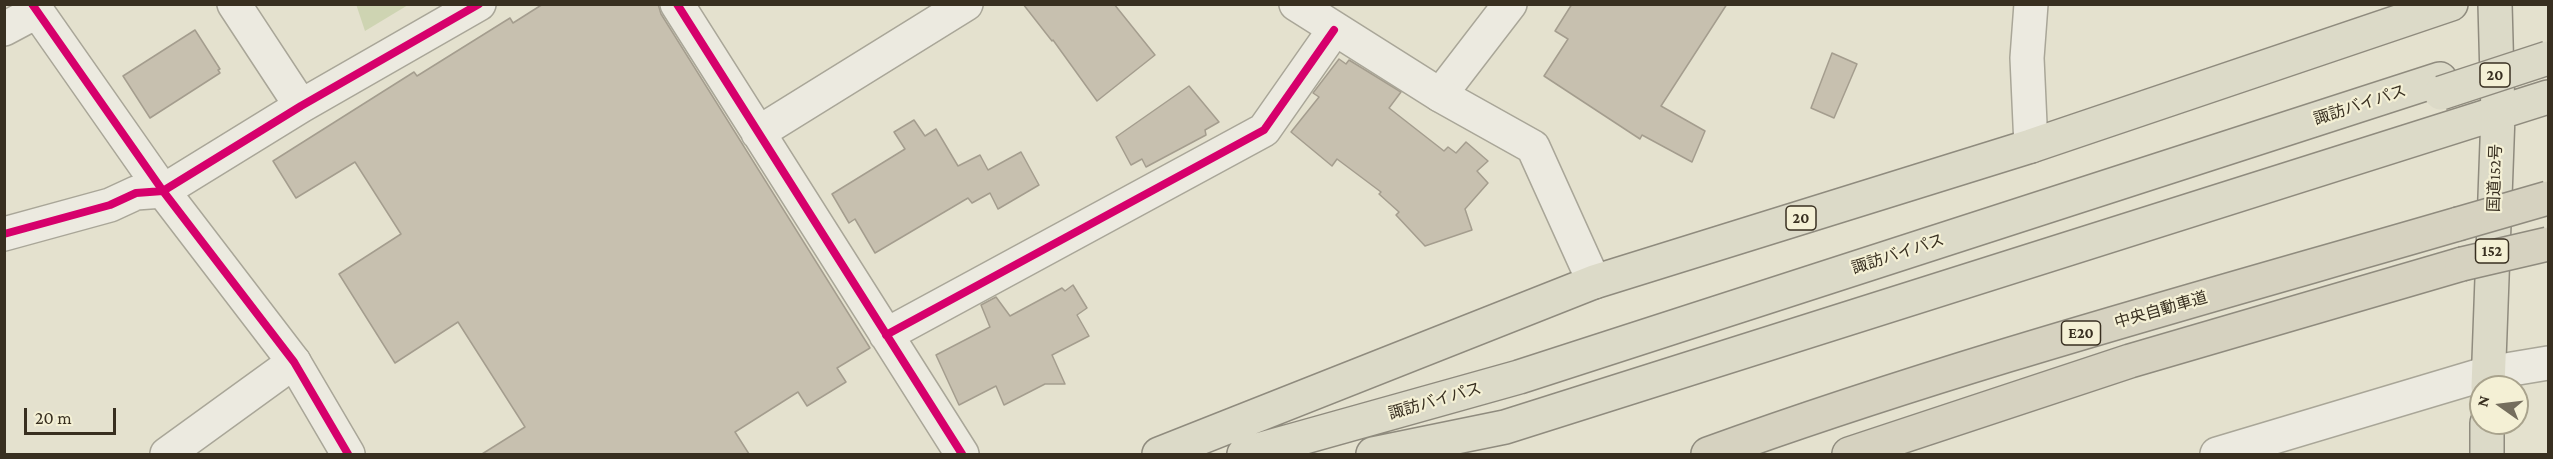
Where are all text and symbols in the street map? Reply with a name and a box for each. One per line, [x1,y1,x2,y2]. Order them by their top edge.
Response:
road number: 20 [2480,63,2510,87]
street label: 諏訪バイパス [2311,81,2409,129]
street label: 国道152号 [2484,144,2506,212]
road number: 20 [1786,206,1816,230]
street label: 諏訪バイパス [1849,230,1947,278]
road number: 152 [2476,239,2508,263]
street label: 中央自動車道 [2112,288,2210,332]
road number: E20 [2062,321,2100,345]
north arrow [2469,375,2529,435]
street label: 諏訪バイパス [1386,379,1484,423]
text: N [2473,394,2493,408]
scale bar [27,396,118,434]
text: 20 m [35,408,72,428]

